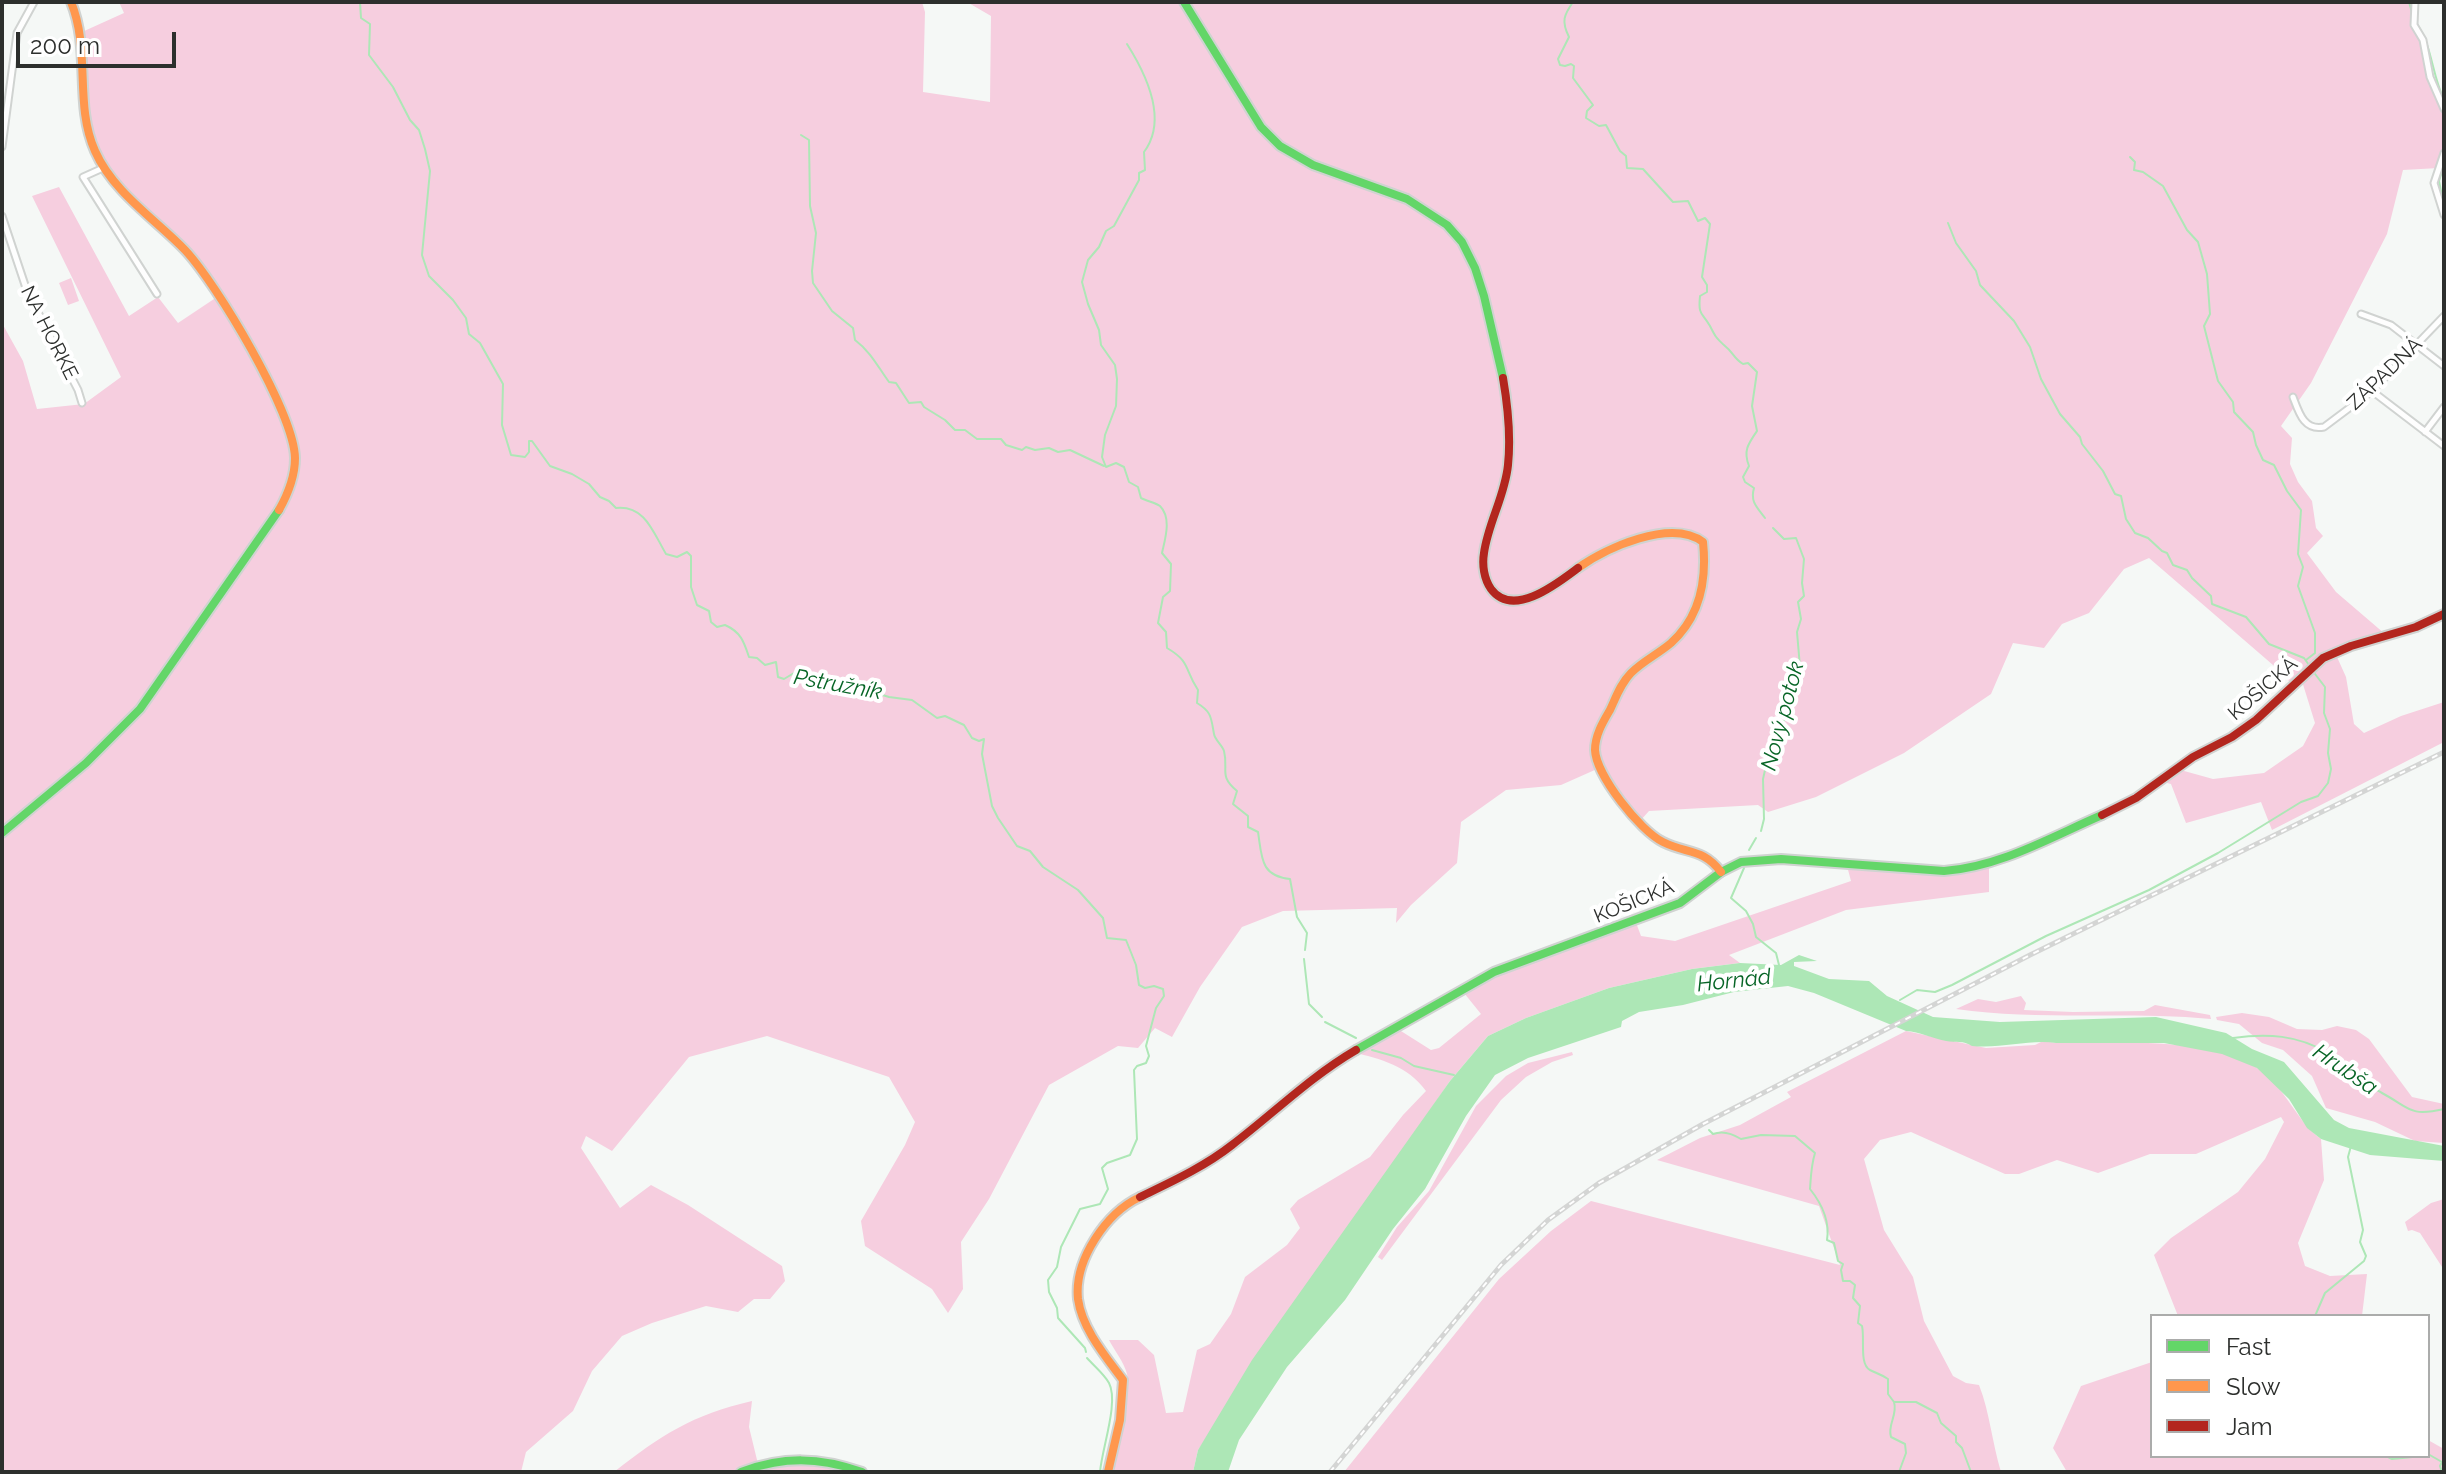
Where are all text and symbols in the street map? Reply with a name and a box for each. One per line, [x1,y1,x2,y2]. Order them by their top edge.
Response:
scale bar [20,16,180,66]
text: 200 m [30,31,100,60]
street label: NA HORKE [15,282,83,384]
street label: ZÁPADNÁ [2343,333,2427,415]
street label: KOŠICKÁ [2223,652,2303,726]
water label: Nový potok [1756,659,1810,773]
water label: Pstružník [792,664,884,706]
street label: KOŠICKÁ [1590,875,1678,929]
water label: Hornád [1696,964,1772,998]
water label: Hrubša [2308,1039,2382,1101]
legend [2150,1314,2430,1458]
text: Fast [2226,1332,2271,1361]
text: Slow [2226,1372,2280,1401]
text: Jam [2226,1412,2272,1441]

